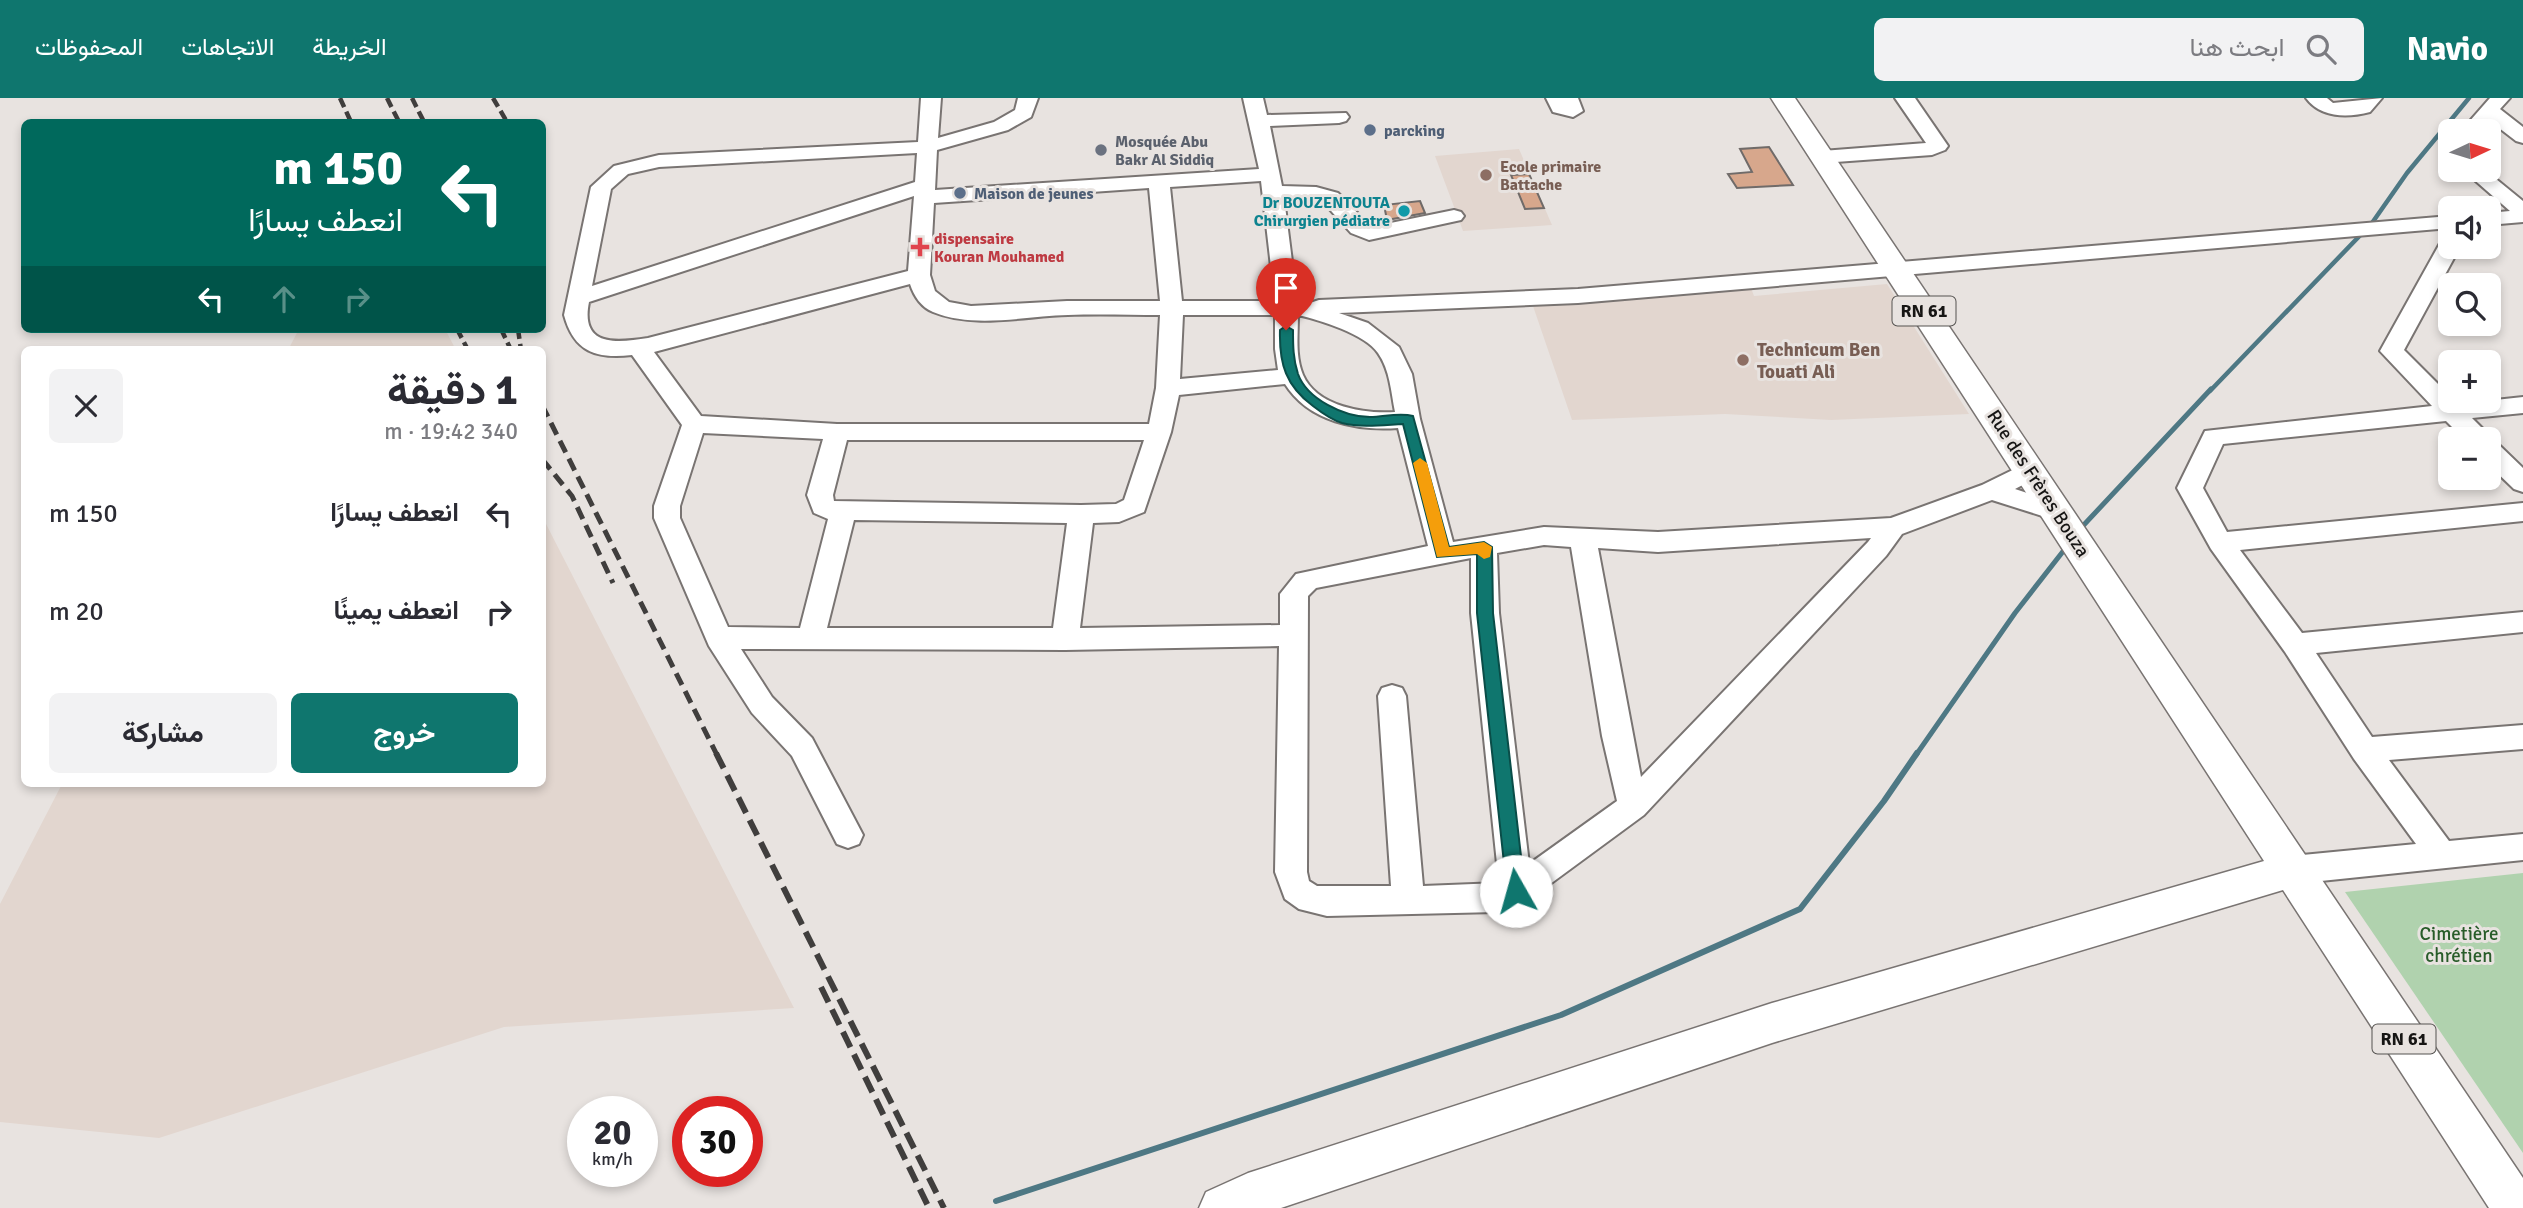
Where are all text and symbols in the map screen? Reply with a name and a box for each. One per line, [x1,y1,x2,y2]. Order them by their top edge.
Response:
search box [1874,18,2364,81]
text: Navio [2406,29,2488,70]
icon: search [2302,30,2340,68]
text: المحفوظات [35,32,143,62]
text: الاتجاهات [181,32,274,62]
text: الخريطة [312,32,387,62]
text: ابحث هنا [2190,32,2284,64]
north arrow [2438,119,2501,182]
map controls [2438,119,2501,490]
place label: parcking [1384,121,1445,141]
marker: parcking [1362,122,1378,138]
place label: Mosquée Abu Bakr Al Siddiq [1115,132,1215,170]
text: 150 m [273,138,403,198]
marker: Mosquée Abu Bakr Al Siddiq [1093,142,1109,158]
icon: left [427,147,518,238]
place label: Ecole primaire Battache [1500,157,1601,195]
marker: Ecole primaire Battache [1478,167,1494,183]
place label: Maison de jeunes [974,184,1094,204]
marker: Maison de jeunes [952,185,968,201]
place label: Dr BOUZENTOUTA Chirurgien pédiatre [1254,193,1391,231]
button: sound [2438,196,2501,259]
text: انعطف يسارًا [248,201,403,240]
marker: Dr BOUZENTOUTA Chirurgien pédiatre [1396,203,1412,219]
place label: dispensaire Kouran Mouhamed [934,229,1065,267]
marker: dispensaire Kouran Mouhamed [912,239,928,255]
pin [1256,258,1316,330]
icon: arrive [1267,269,1305,307]
button: search [2438,273,2501,336]
icon: left [192,280,230,318]
icon: ahead [265,280,303,318]
icon: right [338,280,376,318]
road number: RN 61 [1892,296,1955,326]
place label: Technicum Ben Touati Ali [1757,338,1880,384]
button: + [2438,350,2501,413]
marker: Technicum Ben Touati Ali [1735,352,1751,368]
text: 1 دقيقة [387,365,518,416]
button: close [49,369,123,443]
street label: Rue des Frères Bouza [1981,405,2095,562]
text: 340 m · 19:42 [384,417,518,446]
button: − [2438,427,2501,490]
icon: left [480,495,518,533]
text: انعطف يسارًا [330,497,459,529]
text: 150 m [49,498,118,530]
icon: right [480,593,518,631]
text: انعطف يمينًا [333,595,459,627]
text: 20 m [49,596,104,628]
button: مشاركة [49,693,277,773]
button: خروج [291,693,518,773]
position arrow [1479,854,1553,928]
park label: Cimetière chrétien [2420,922,2498,968]
road number: RN 61 [2372,1024,2436,1054]
speed limit sign: 30 [672,1096,763,1187]
text: 20 [594,1111,631,1154]
text: km/h [592,1148,633,1170]

